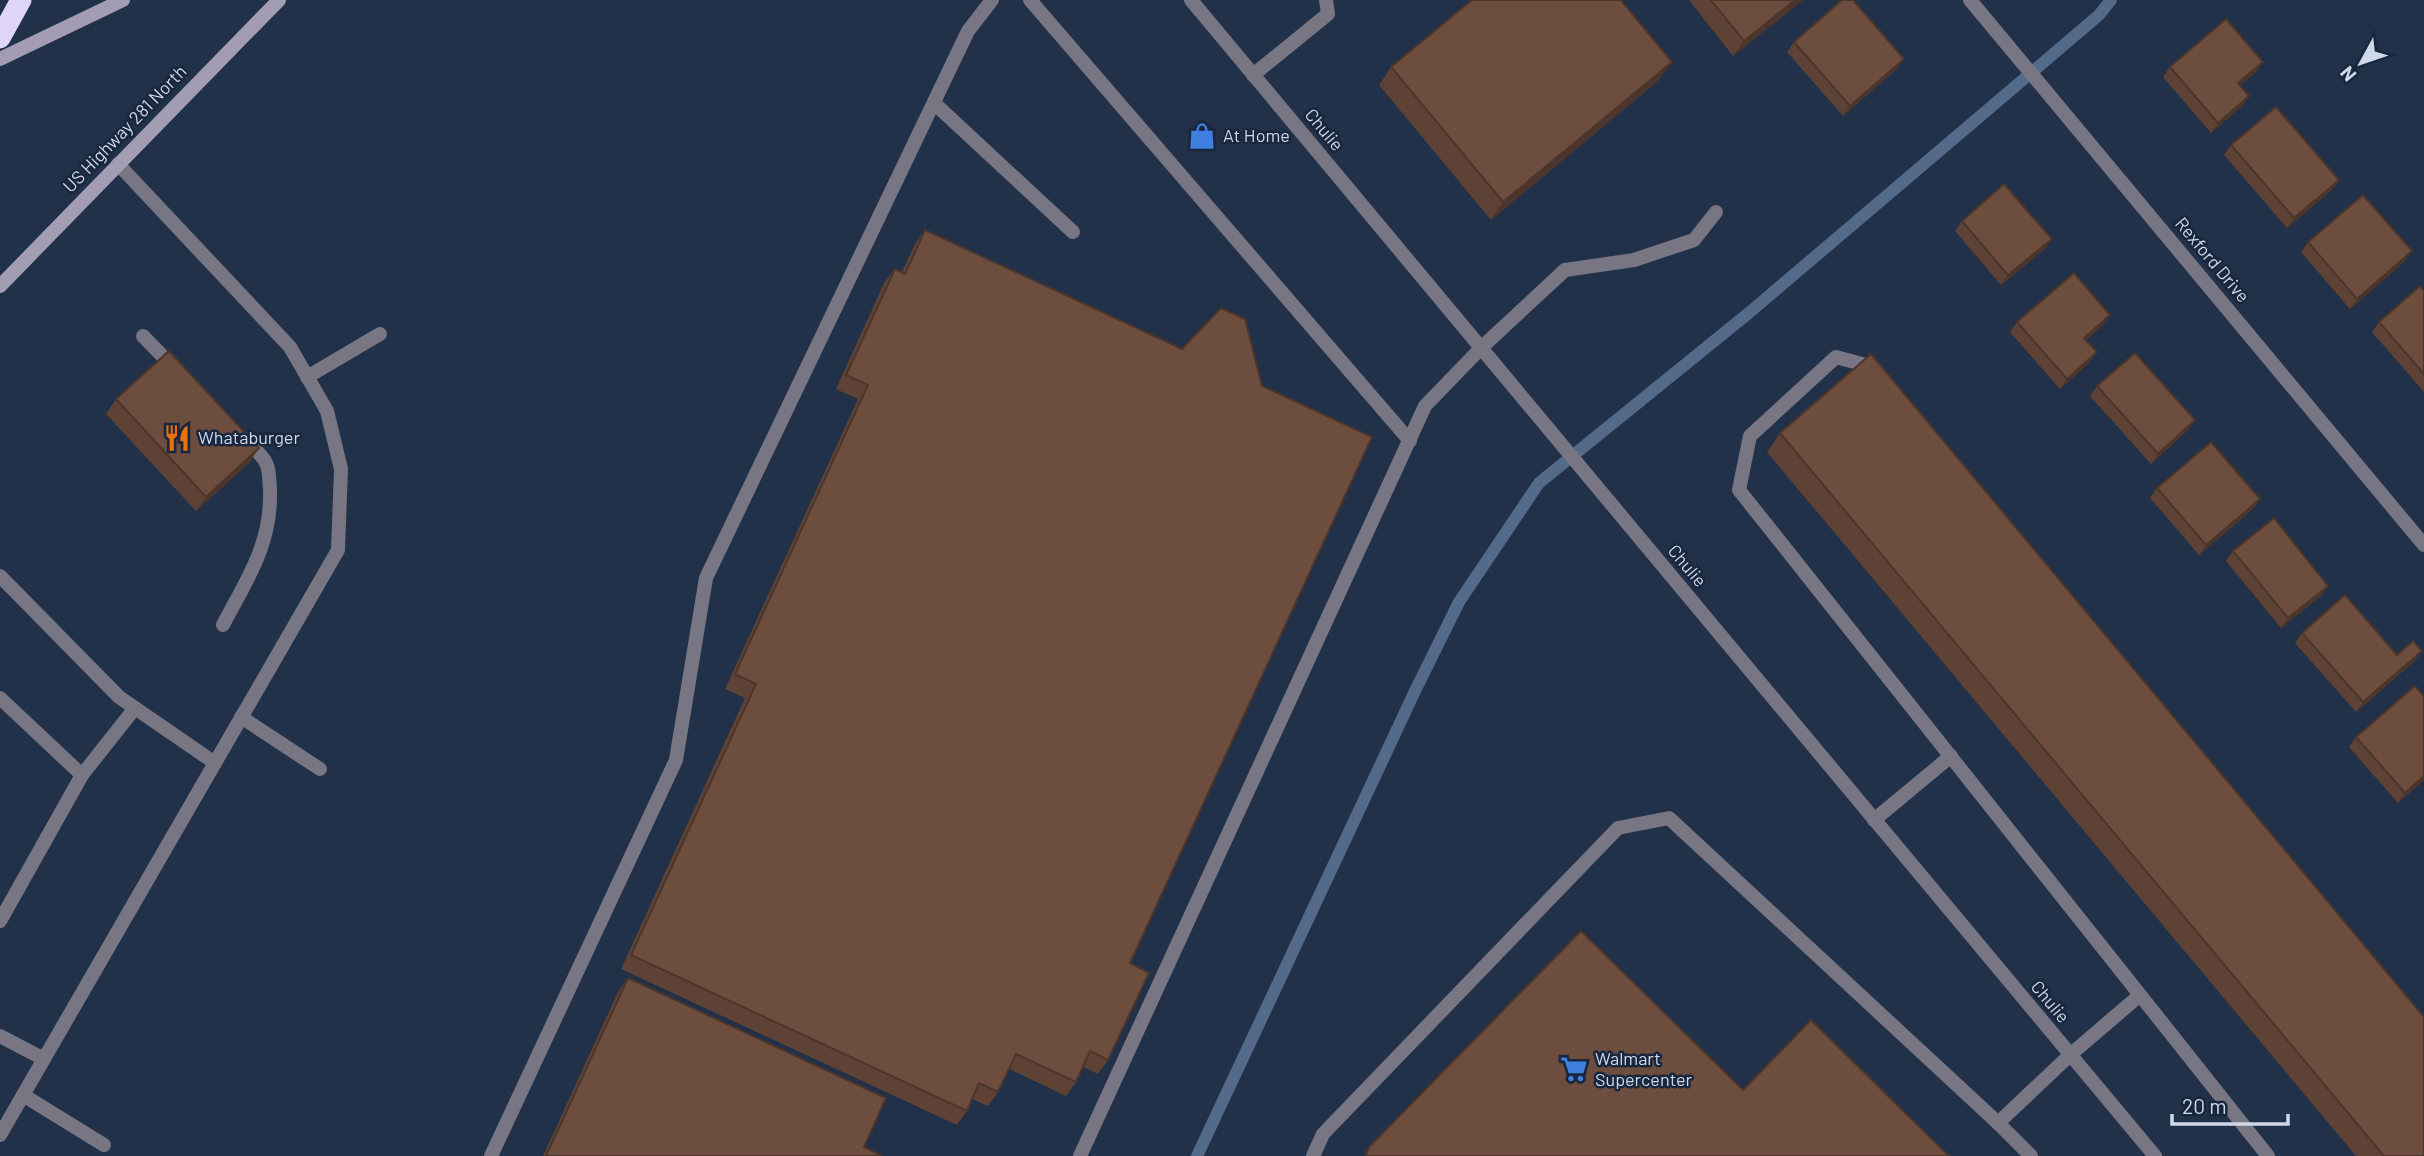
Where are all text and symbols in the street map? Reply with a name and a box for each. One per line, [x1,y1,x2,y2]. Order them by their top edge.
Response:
north arrow [2326,28,2396,98]
street label: US Highway 281 North [58,60,191,197]
text: N [2335,62,2360,86]
street label: Chulie [1301,104,1349,155]
shop icon: At Home [1187,121,1217,151]
place label: At Home [1223,124,1290,146]
street label: Rexford Drive [2171,212,2255,306]
restaurant icon: Whataburger [162,423,192,453]
place label: Whataburger [198,426,300,448]
street label: Chulie [1664,540,1712,591]
street label: Chulie [2027,976,2075,1027]
place label: Walmart Supercenter [1595,1047,1693,1090]
supermarket icon: Walmart Supercenter [1559,1054,1589,1084]
scale bar [2172,1082,2288,1126]
text: 20 m [2182,1093,2227,1118]

